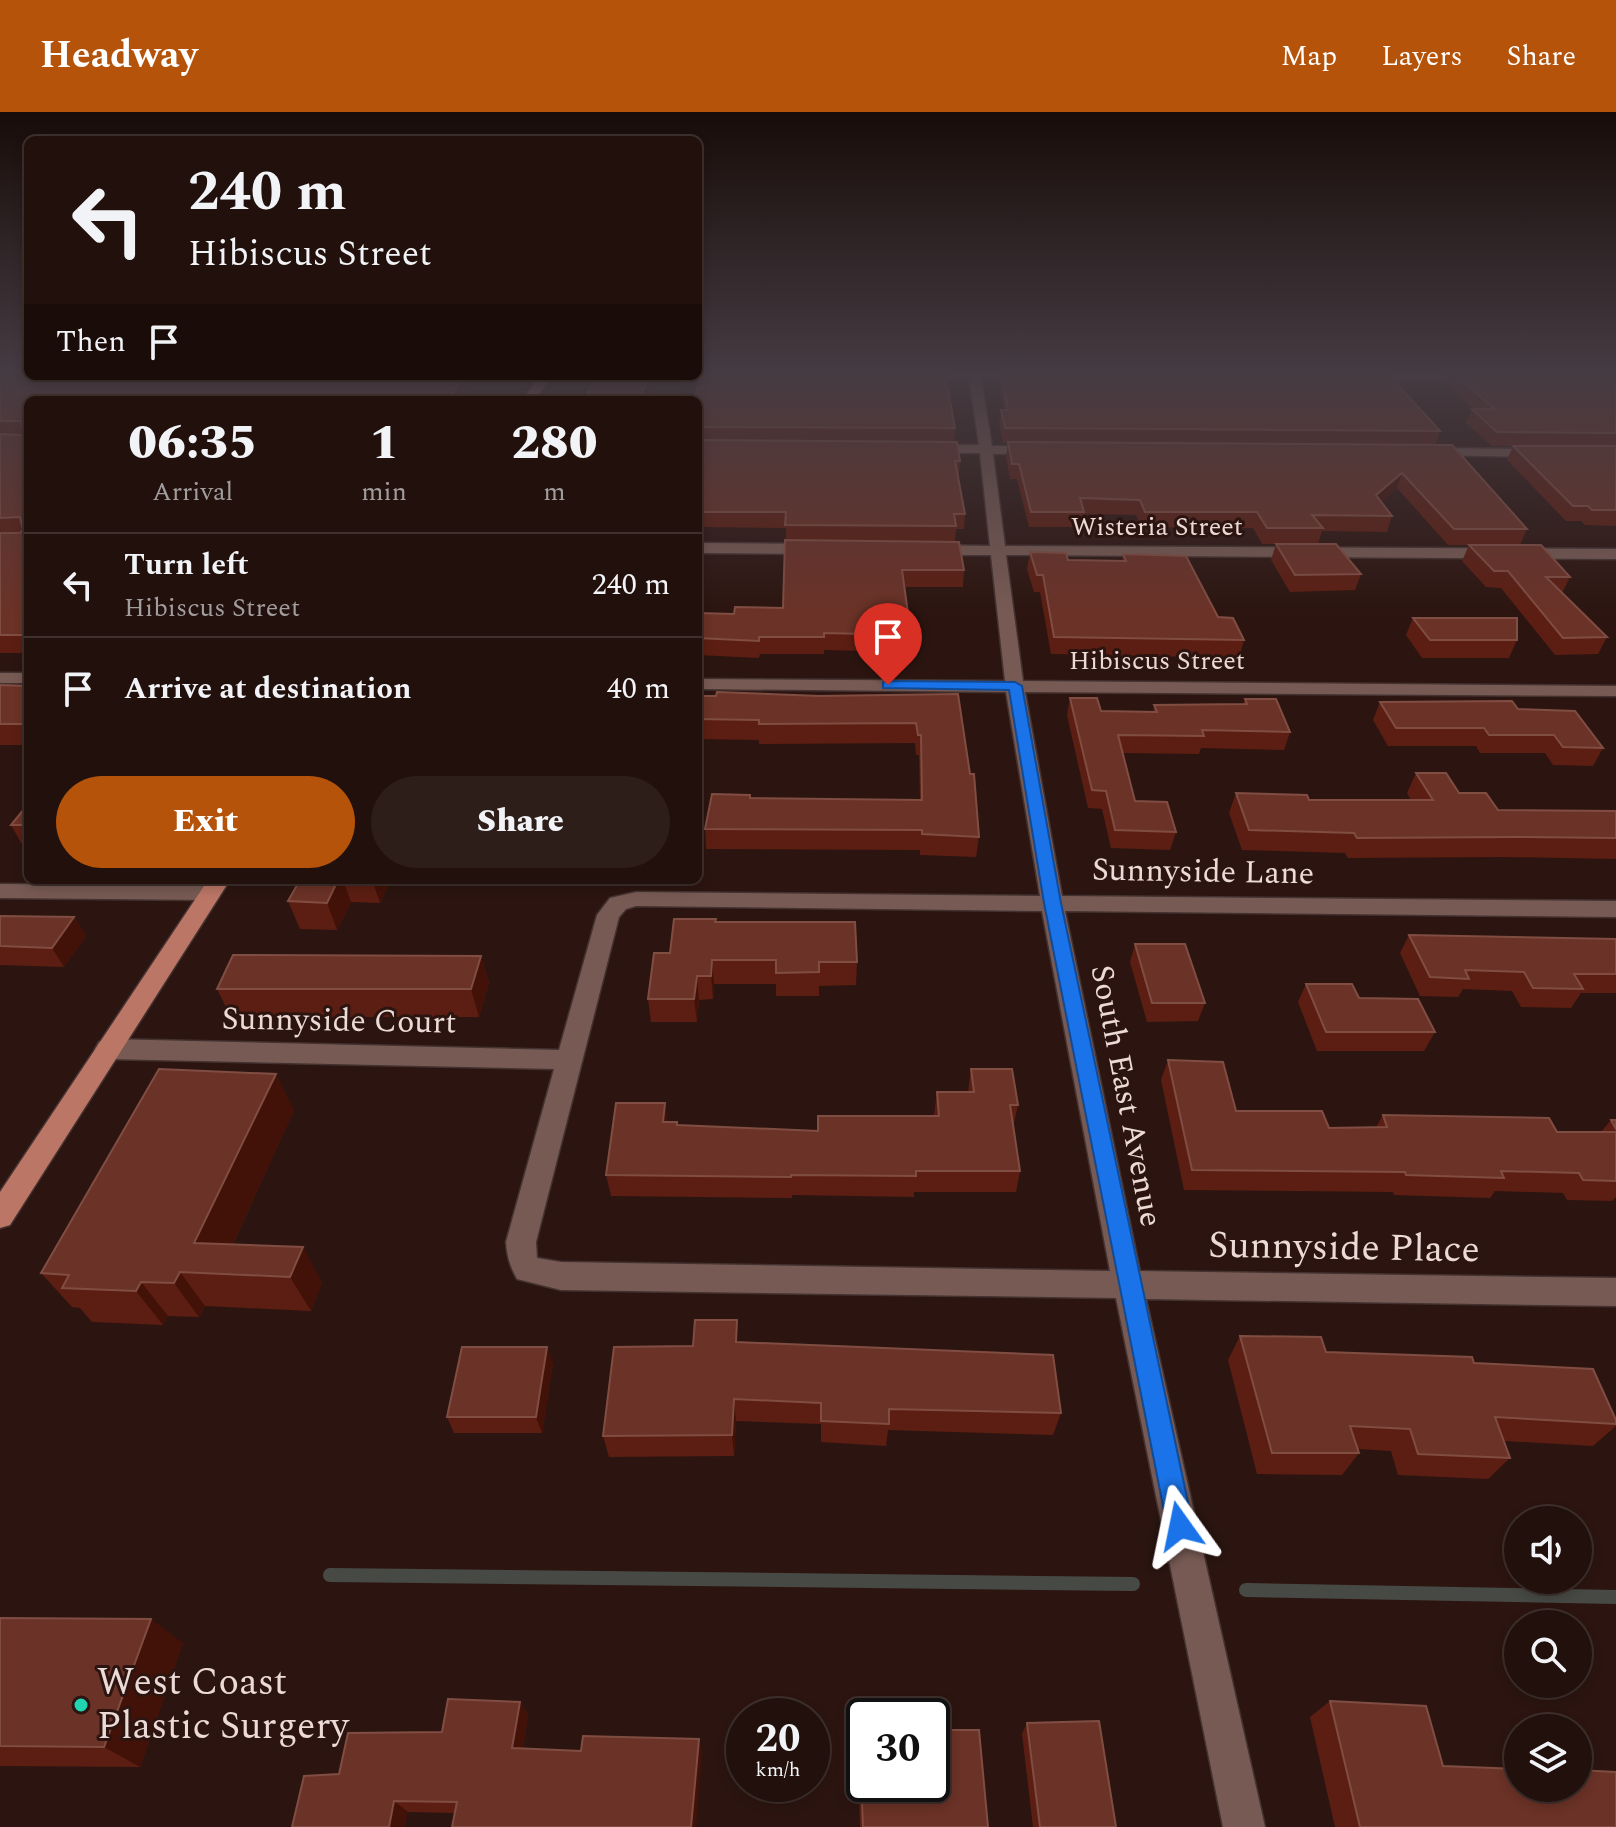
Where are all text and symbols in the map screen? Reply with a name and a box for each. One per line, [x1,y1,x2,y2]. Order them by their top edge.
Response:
text: Headway [40,27,198,85]
text: Map [1281,35,1337,78]
text: Layers [1381,35,1463,78]
text: Share [1507,35,1576,78]
text: 240 m [188,150,347,235]
icon: left [56,168,160,272]
text: Hibiscus Street [188,227,432,282]
text: Then [56,319,126,365]
icon: arrive [142,320,186,364]
text: 06:35 [128,407,257,480]
text: 1 [370,407,399,480]
text: 280 [511,407,598,480]
text: Arrival [152,472,233,512]
text: min [361,472,407,512]
text: m [543,472,566,512]
street label: Wisteria Street [1071,507,1243,547]
text: Turn left [124,542,249,588]
text: 240 m [592,562,670,608]
icon: left [56,563,100,607]
text: Hibiscus Street [124,588,300,628]
pin [854,603,922,685]
icon: arrive [866,615,910,659]
street label: Hibiscus Street [1069,641,1245,681]
text: Arrive at destination [124,666,411,712]
text: 40 m [607,666,670,712]
icon: arrive [56,667,100,711]
button: Exit [56,776,355,868]
button: Share [371,776,670,868]
street label: Sunnyside Lane [1091,846,1315,898]
street label: South East Avenue [1077,961,1175,1231]
street label: Sunnyside Court [221,994,457,1048]
street label: Sunnyside Place [1208,1217,1480,1279]
position arrow [1138,1484,1222,1568]
map controls [1504,1506,1592,1802]
button: sound [1504,1506,1592,1594]
button: search [1504,1610,1592,1698]
place label: West Coast Plastic Surgery [97,1654,351,1756]
marker: West Coast Plastic Surgery [72,1696,90,1714]
speed limit sign: 30 [846,1698,950,1802]
text: 20 [756,1709,800,1770]
button: layers [1504,1714,1592,1802]
text: km/h [756,1755,801,1785]

